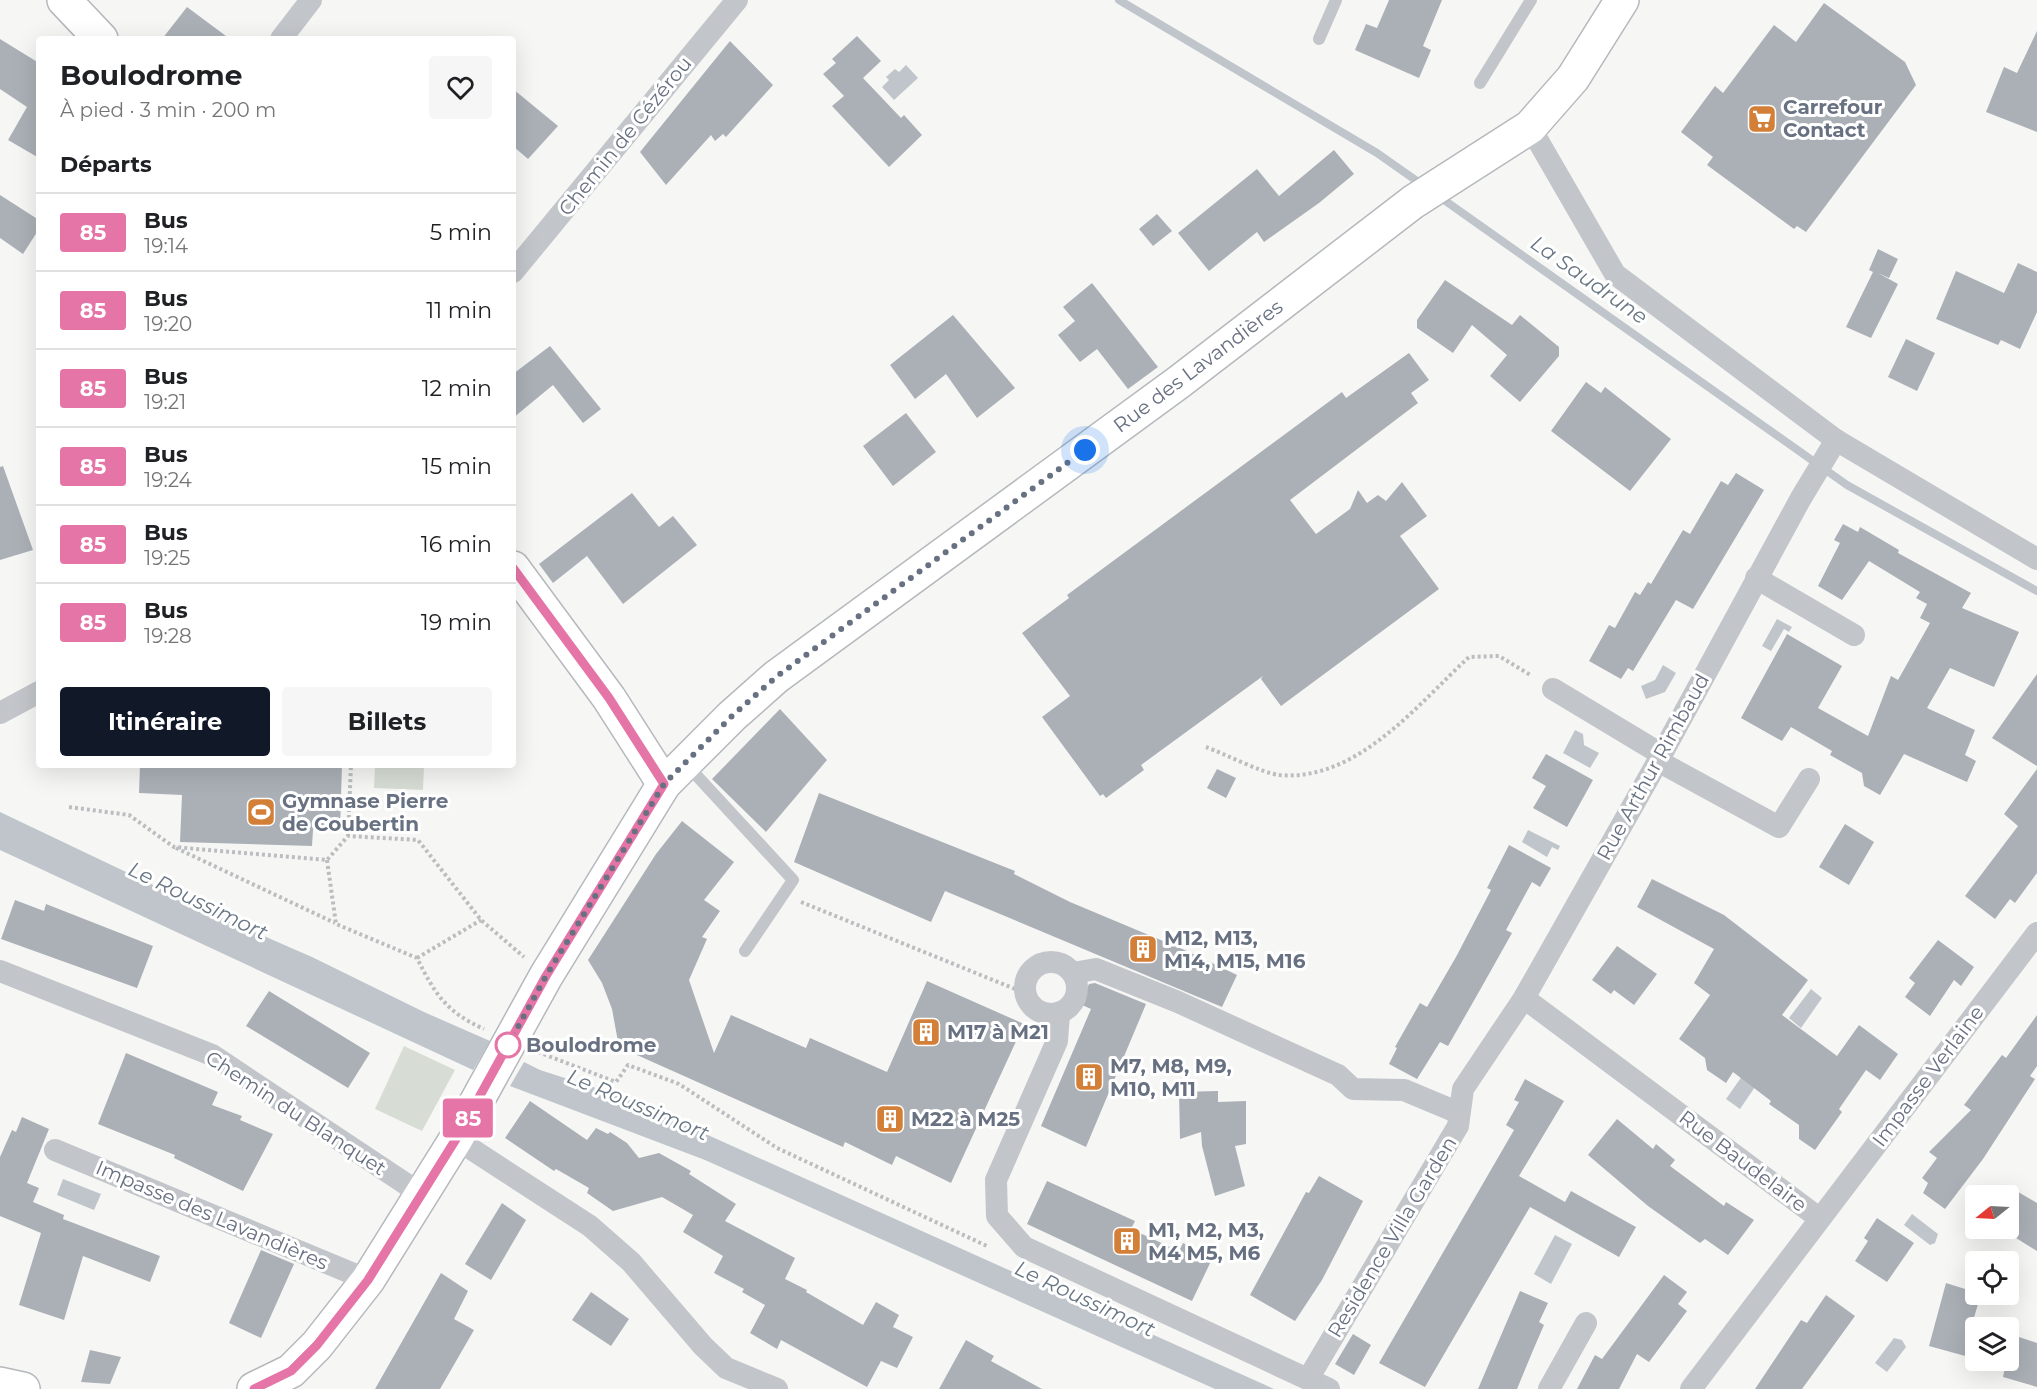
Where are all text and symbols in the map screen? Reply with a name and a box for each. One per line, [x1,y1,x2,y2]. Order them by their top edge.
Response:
street label: Chemin de Cézérou [553,52,697,220]
button: heart [429,56,492,119]
text: Boulodrome [60,58,242,92]
place label: Carrefour Contact [1783,95,1883,142]
text: À pied · 3 min · 200 m [60,98,276,122]
supermarket icon: Carrefour Contact [1746,103,1778,135]
text: Départs [60,151,152,178]
text: Bus [144,207,188,234]
text: 5 min [430,219,492,246]
text: 85 [80,220,106,245]
water label: La Saudrune [1526,230,1653,329]
text: 19:14 [144,234,188,258]
text: Bus [144,285,188,312]
street label: Rue des Lavandières [1109,294,1288,437]
text: 11 min [426,297,492,324]
text: 85 [80,298,106,323]
text: 19:20 [144,312,192,336]
text: Bus [144,363,188,390]
text: 12 min [422,375,492,402]
text: 85 [80,376,106,401]
text: 19:21 [144,390,186,414]
your location [1070,435,1100,465]
text: Bus [144,441,188,468]
text: 15 min [422,453,492,480]
text: 85 [80,454,106,479]
text: 19:24 [144,468,192,492]
text: Bus [144,519,188,546]
text: 16 min [421,531,492,558]
text: 85 [80,532,106,557]
text: 19:25 [144,546,190,570]
text: Bus [144,597,188,624]
text: 19 min [421,609,492,636]
text: 85 [80,610,106,635]
text: 19:28 [144,624,192,648]
street label: Rue Arthur Rimbaud [1592,670,1714,864]
button: Itinéraire [60,687,270,756]
button: Billets [282,687,492,756]
place label: Gymnase Pierre de Coubertin [282,789,448,836]
sports icon: Gymnase Pierre de Coubertin [245,796,277,828]
water label: Le Roussimort [125,856,272,945]
place label: M12, M13, M14, M15, M16 [1164,926,1306,973]
building icon: M12, M13, M14, M15, M16 [1127,933,1159,965]
street label: Impasse Verlaine [1867,1001,1989,1151]
building icon: M17 à M21 [910,1016,942,1048]
place label: M17 à M21 [947,1020,1049,1044]
marker: Boulodrome [495,1032,521,1058]
place label: Boulodrome [526,1033,656,1057]
street label: Chemin du Blanquet [201,1046,391,1180]
place label: M7, M8, M9, M10, M11 [1110,1054,1232,1101]
building icon: M7, M8, M9, M10, M11 [1073,1061,1105,1093]
water label: Le Roussimort [563,1063,713,1146]
line badge: 85 [441,1098,495,1138]
building icon: M22 à M25 [874,1103,906,1135]
street label: Rue Baudelaire [1674,1105,1812,1217]
text: 85 [455,1106,481,1131]
place label: M22 à M25 [911,1107,1020,1131]
street label: Residence Villa Garden [1322,1132,1462,1342]
street label: Impasse des Lavandières [92,1155,332,1275]
north arrow [1965,1185,2019,1239]
map controls [1965,1185,2019,1371]
place label: M1, M2, M3, M4 M5, M6 [1148,1218,1264,1265]
building icon: M1, M2, M3, M4 M5, M6 [1111,1225,1143,1257]
button: locate [1965,1251,2019,1305]
water label: Le Roussimort [1011,1255,1160,1342]
button: layers [1965,1317,2019,1371]

